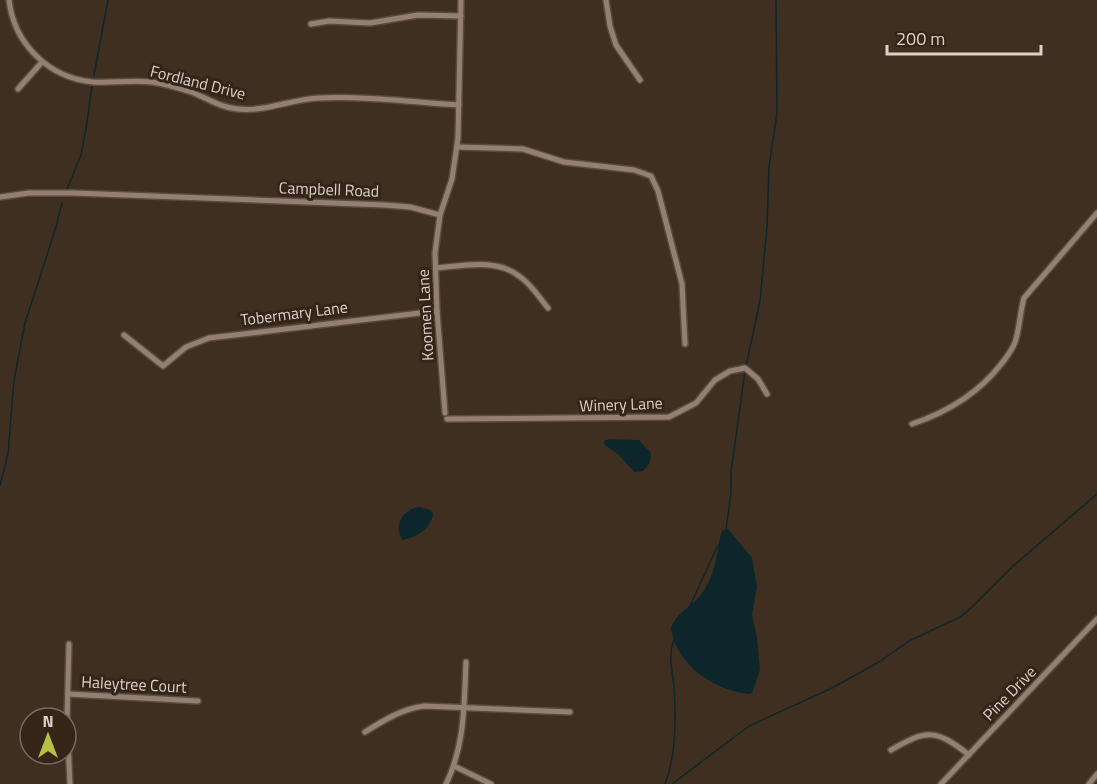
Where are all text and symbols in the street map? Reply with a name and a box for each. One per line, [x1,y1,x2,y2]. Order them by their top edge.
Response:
scale bar [887,18,1042,56]
text: 200 m [896,25,945,52]
street label: Fordland Drive [148,59,248,105]
street label: Campbell Road [278,175,380,203]
street label: Koomen Lane [411,269,439,361]
street label: Tobermary Lane [239,295,349,331]
street label: Winery Lane [579,391,663,417]
street label: Pine Drive [977,660,1041,726]
street label: Haleytree Court [81,669,188,699]
north arrow [18,706,78,766]
text: N [42,709,54,733]

